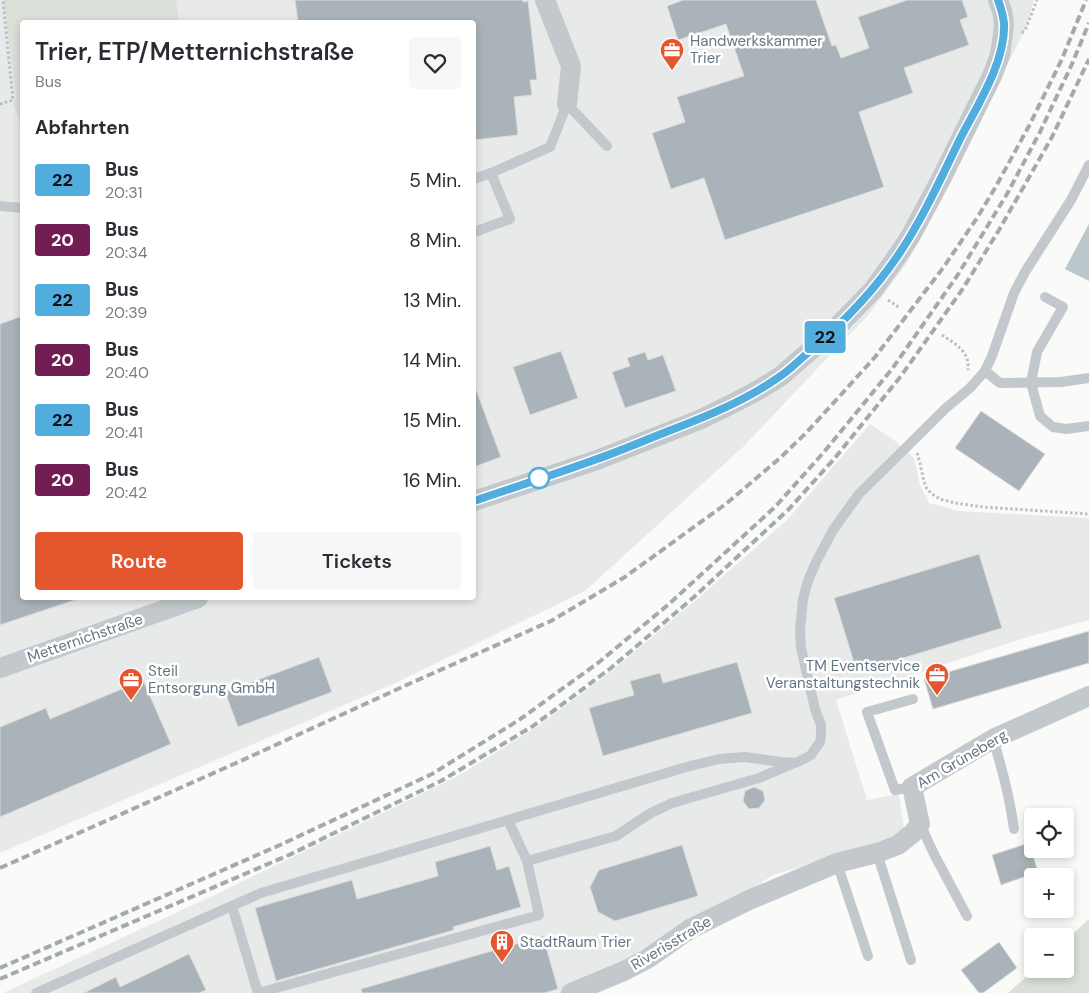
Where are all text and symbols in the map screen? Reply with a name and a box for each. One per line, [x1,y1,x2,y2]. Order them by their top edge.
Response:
place label: Handwerkskammer Trier [690,31,823,68]
text: Trier, ETP/Metternichstraße [35,36,354,67]
button: heart [409,37,461,89]
office icon: Handwerkskammer Trier [659,37,685,71]
text: Bus [35,71,62,92]
text: Abfahrten [35,115,129,140]
text: Bus [105,157,139,182]
text: 22 [52,168,73,192]
text: 5 Min. [409,168,461,193]
text: 20:31 [105,182,142,203]
text: Bus [105,217,139,242]
text: 20 [51,228,74,252]
text: 8 Min. [409,228,461,253]
text: 20:34 [105,242,147,263]
text: Bus [105,277,139,302]
text: 22 [52,288,73,312]
text: 13 Min. [404,288,461,313]
text: 20:39 [105,302,147,323]
line badge: 22 [802,321,848,353]
text: 22 [815,325,835,349]
text: Bus [105,337,139,362]
text: 20 [51,348,74,372]
text: 14 Min. [403,348,461,373]
text: 20:40 [105,362,149,383]
text: Bus [105,397,139,422]
text: 22 [52,408,73,432]
text: 15 Min. [403,408,461,433]
text: 20:41 [105,422,143,443]
text: Bus [105,457,139,482]
unlabelled marker [528,467,550,489]
text: 20 [51,468,74,492]
text: 16 Min. [403,468,461,493]
text: 20:42 [105,482,147,503]
button: Route [35,532,243,590]
button: Tickets [253,532,461,590]
street label: Metternichstraße [25,609,145,667]
place label: TM Eventservice Veranstaltungstechnik [766,656,920,693]
place label: Steil Entsorgung GmbH [148,661,275,698]
office icon: TM Eventservice Veranstaltungstechnik [924,662,950,696]
office icon: Steil Entsorgung GmbH [118,667,144,701]
street label: Am Grüneberg [913,725,1011,793]
map controls [1024,808,1074,978]
button: locate [1024,808,1074,858]
button: + [1024,868,1074,918]
street label: Riverisstraße [627,911,715,975]
button: − [1024,928,1074,978]
building icon: StadtRaum Trier [489,929,515,963]
place label: StadtRaum Trier [520,932,632,952]

